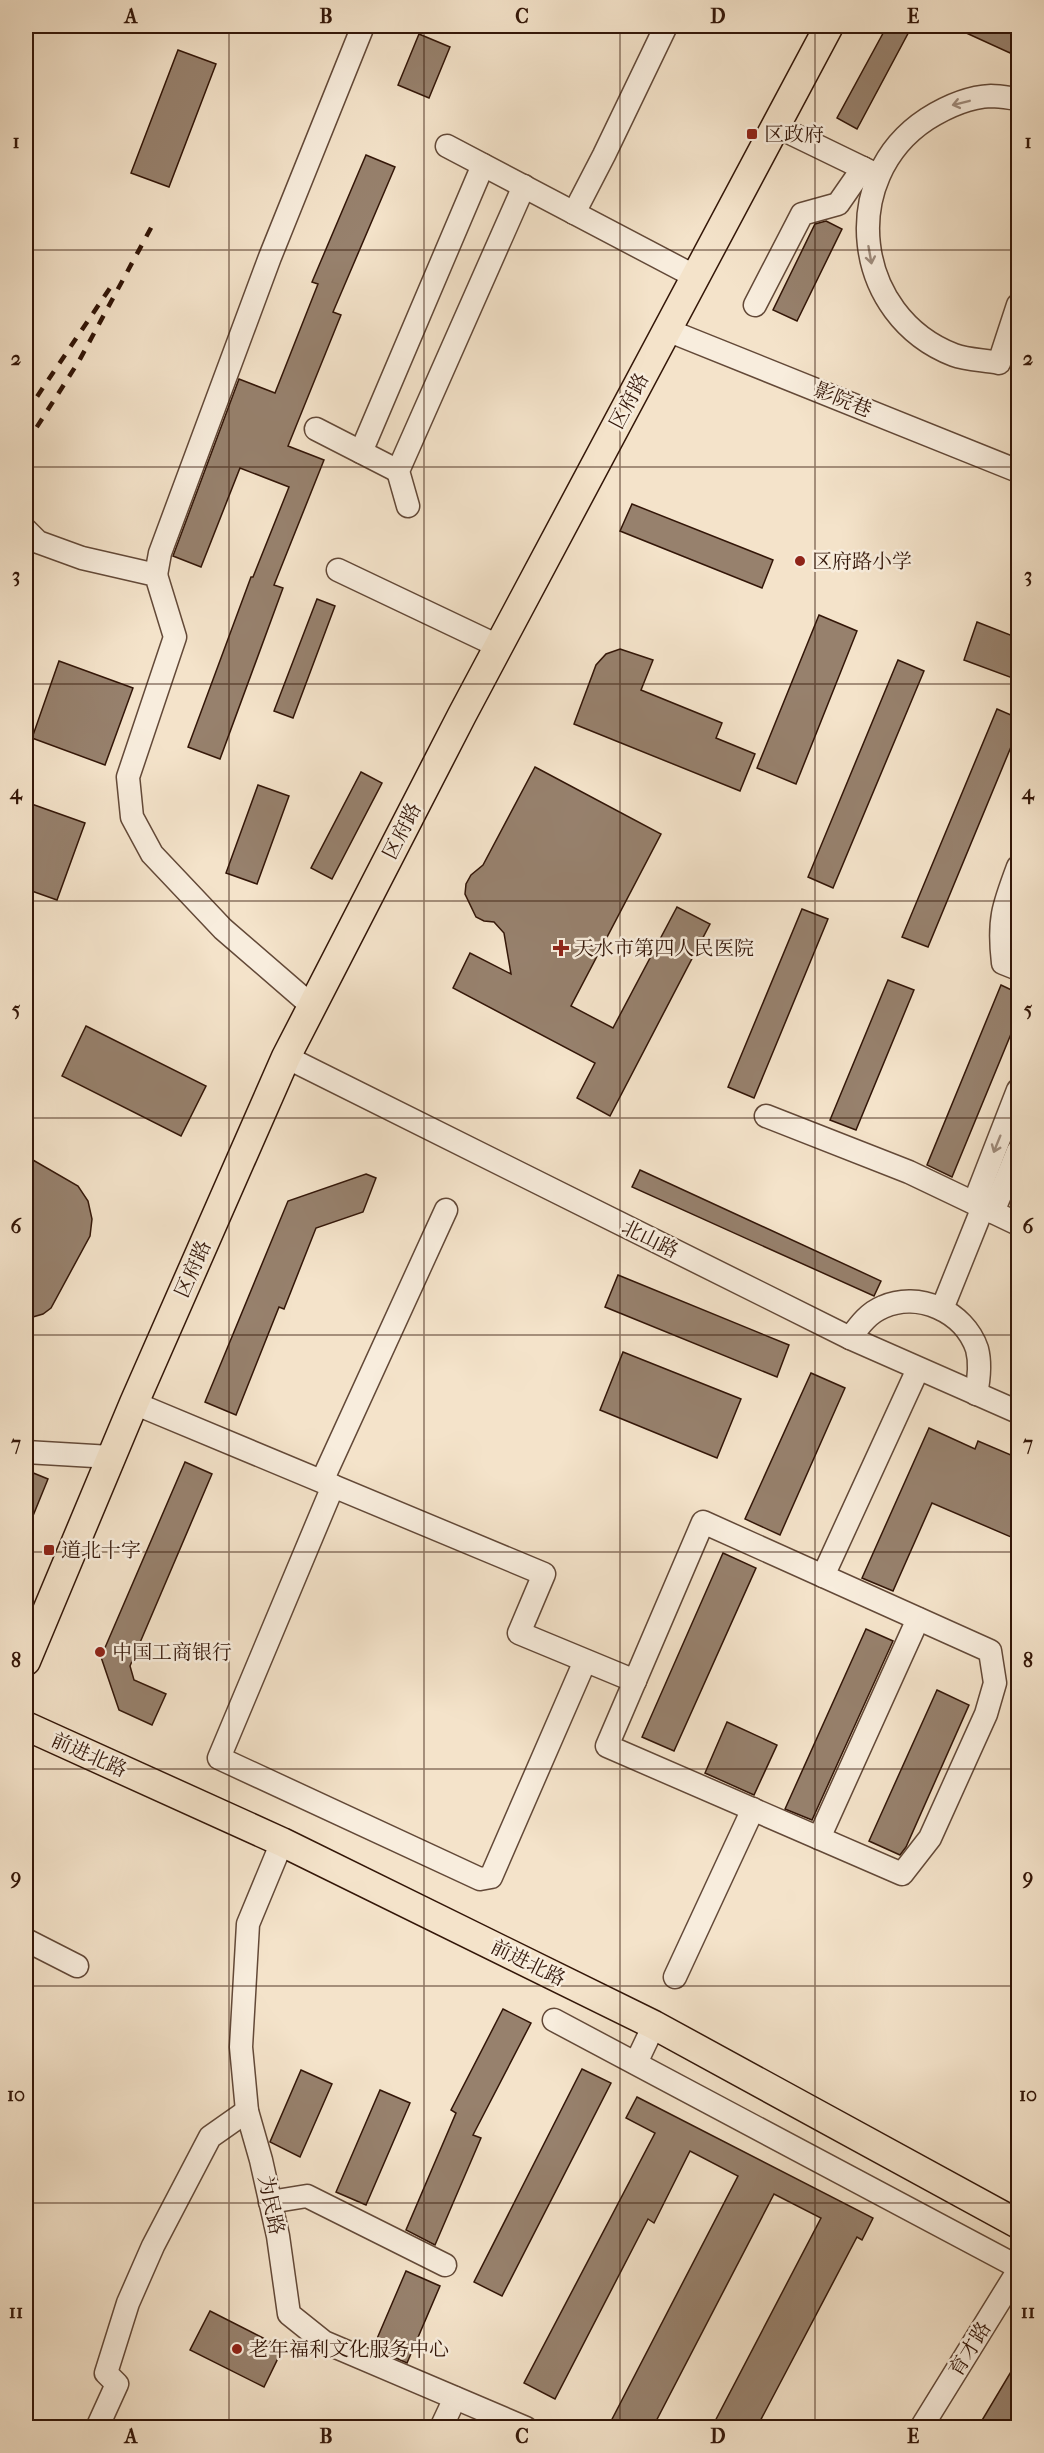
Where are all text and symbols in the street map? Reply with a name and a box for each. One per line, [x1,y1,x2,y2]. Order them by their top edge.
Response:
text: A [123,5,139,28]
text: B [319,5,333,28]
text: C [515,5,529,28]
text: D [710,5,726,28]
text: E [907,5,919,28]
one-way arrow [952,98,971,110]
place label: 区政府 [764,123,824,146]
marker: 区政府 [745,127,759,141]
text: 1 [12,130,20,153]
text: 1 [1024,130,1032,153]
one-way arrow [865,244,876,264]
text: 2 [11,347,21,370]
text: 2 [1023,347,1033,370]
street label: 区府路 [605,369,653,433]
street label: 影院巷 [811,378,875,422]
place label: 区府路小学 [812,550,912,573]
marker: 区府路小学 [793,554,807,568]
text: 3 [12,564,20,587]
text: 3 [1024,564,1032,587]
text: 4 [9,781,23,805]
text: 4 [1021,781,1035,805]
street label: 区府路 [378,799,426,863]
place label: 天水市第四人民医院 [574,937,754,960]
marker: 天水市第四人民医院 [552,939,570,957]
text: 5 [12,998,21,1021]
text: 5 [1024,998,1033,1021]
one-way arrow [991,1135,1002,1153]
text: 6 [11,1215,23,1238]
text: 6 [1023,1215,1035,1238]
street label: 北山路 [618,1216,682,1262]
street label: 区府路 [170,1237,216,1301]
text: 7 [10,1432,21,1455]
text: 7 [1022,1432,1033,1455]
place label: 道北十字 [61,1539,141,1562]
marker: 道北十字 [42,1543,56,1557]
place label: 中国工商银行 [112,1641,232,1664]
marker: 中国工商银行 [93,1645,107,1659]
text: 8 [11,1649,21,1672]
text: 8 [1023,1649,1033,1672]
street label: 前进北路 [48,1728,130,1782]
text: 9 [10,1866,21,1889]
text: 9 [1022,1866,1033,1889]
street label: 前进北路 [487,1935,569,1991]
text: 10 [7,2083,25,2106]
text: 10 [1019,2083,1037,2106]
street label: 为民路 [254,2173,288,2237]
text: 11 [9,2300,23,2323]
text: 11 [1021,2300,1035,2323]
street label: 育才路 [944,2317,996,2381]
place label: 老年福利文化服务中心 [249,2338,449,2361]
marker: 老年福利文化服务中心 [230,2342,244,2356]
text: A [123,2425,139,2448]
text: B [319,2425,333,2448]
text: C [515,2425,529,2448]
text: D [710,2425,726,2448]
text: E [907,2425,919,2448]

